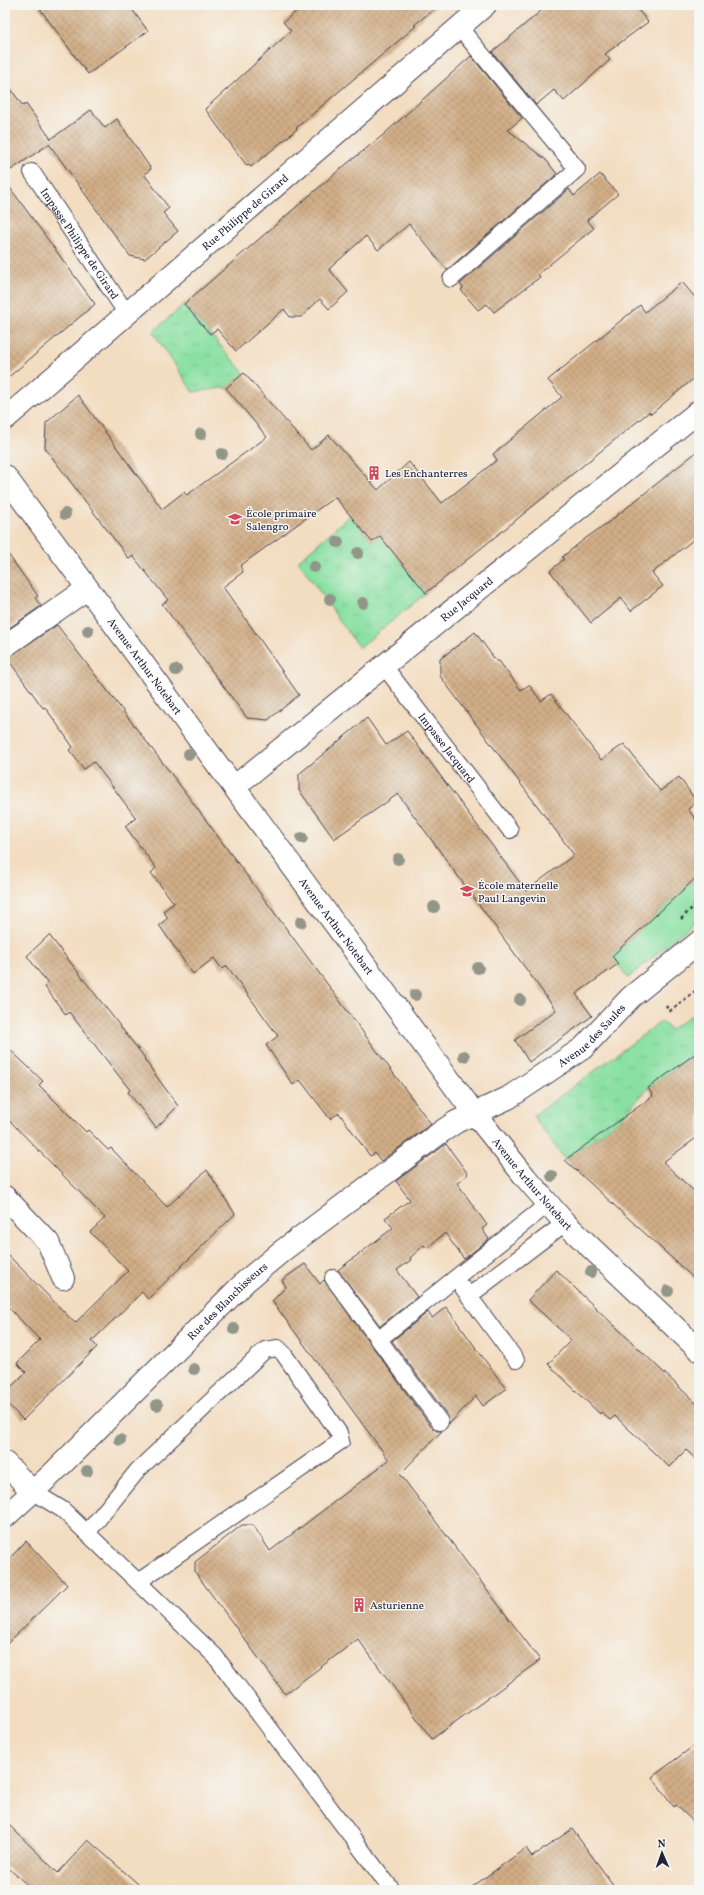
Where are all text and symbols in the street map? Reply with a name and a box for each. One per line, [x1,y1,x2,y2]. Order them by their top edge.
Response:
street label: Rue Philippe de Girard [199,171,293,255]
street label: Impasse Philippe de Girard [36,186,121,303]
building icon: Les Enchanterres [366,465,382,481]
place label: Les Enchanterres [385,467,468,482]
place label: École primaire Salengro [246,507,317,535]
school or university icon: École primaire Salengro [227,511,243,527]
street label: Rue Jacquard [438,574,497,626]
street label: Avenue Arthur Notebart [103,615,185,719]
street label: Impasse Jacquard [414,710,477,787]
street label: Avenue Arthur Notebart [294,875,376,979]
place label: École maternelle Paul Langevin [478,879,558,907]
school or university icon: École maternelle Paul Langevin [459,883,475,899]
street label: Avenue des Saules [555,1001,630,1072]
street label: Avenue Arthur Notebart [488,1135,575,1235]
street label: Rue des Blanchisseurs [185,1260,272,1344]
building icon: Asturienne [351,1597,367,1613]
place label: Asturienne [370,1599,424,1614]
north arrow [642,1833,682,1873]
text: N [657,1837,666,1852]

